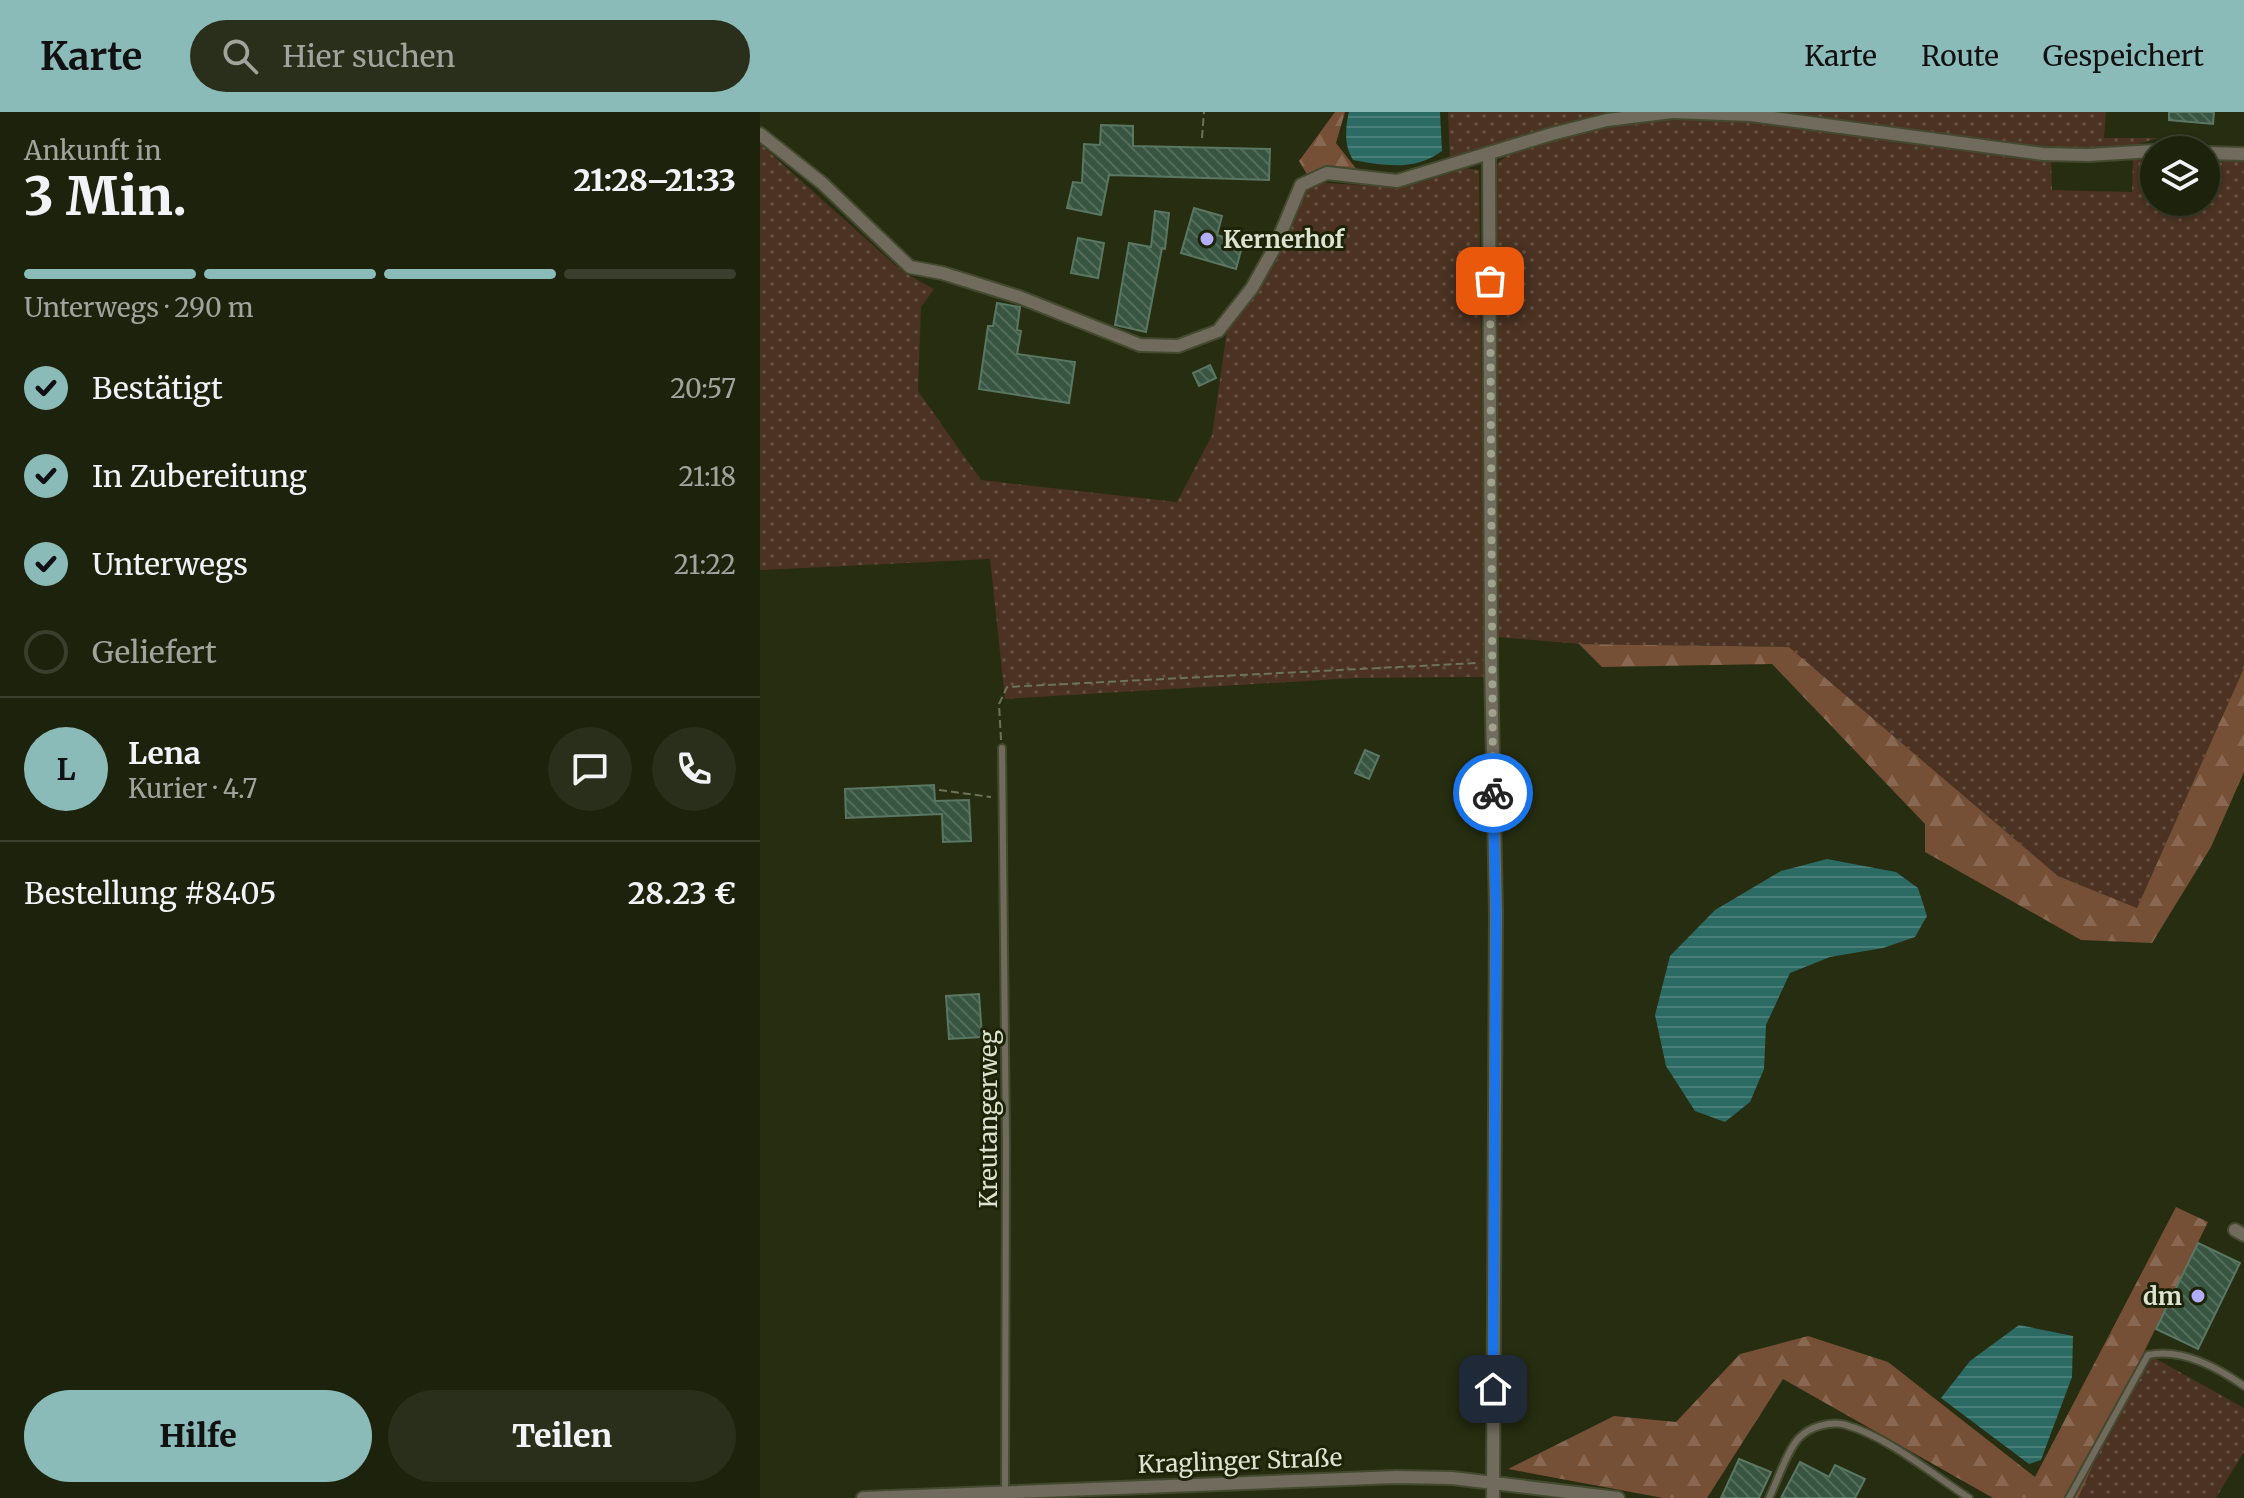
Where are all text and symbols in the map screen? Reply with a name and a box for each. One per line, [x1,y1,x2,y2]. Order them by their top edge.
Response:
search box [190,20,750,92]
text: Karte [40,33,142,80]
icon: search [218,34,262,78]
text: Hier suchen [282,37,455,75]
text: Karte [1804,38,1877,74]
text: Route [1921,38,1999,74]
text: Gespeichert [2043,38,2204,74]
text: Ankunft in [24,134,161,167]
map controls [2140,136,2220,216]
button: layers [2140,136,2220,216]
text: 21:28–21:33 [573,161,736,199]
text: 3 Min. [24,164,187,229]
place label: Kernerhof [1223,224,1346,255]
marker: Kernerhof [1198,230,1216,248]
pin [1456,247,1524,315]
icon: bag [1468,259,1512,303]
text: Unterwegs · 290 m [24,291,254,324]
icon: check [24,366,68,410]
text: Bestätigt [92,369,223,407]
text: 20:57 [670,372,736,405]
icon: check [24,454,68,498]
text: In Zubereitung [92,457,307,495]
text: 21:18 [678,460,736,493]
icon: check [24,542,68,586]
text: Unterwegs [92,545,248,583]
text: 21:22 [674,548,736,581]
text: Geliefert [92,633,217,671]
button: chat [548,727,632,811]
button: phone [652,727,736,811]
text: Lena [128,734,201,772]
text: L [56,750,76,788]
courier [1453,753,1533,833]
icon: bike [1471,771,1515,815]
text: Kurier · 4.7 [128,772,257,805]
text: Bestellung #8405 [24,874,277,912]
text: 28.23 € [628,874,736,912]
street label: Kreutangerweg [973,1029,1004,1208]
place label: dm [2143,1281,2182,1312]
marker: dm [2189,1287,2207,1305]
pin [1459,1355,1527,1423]
icon: home [1471,1367,1515,1411]
button: Hilfe [24,1390,372,1482]
button: Teilen [388,1390,736,1482]
street label: Kraglinger Straße [1137,1442,1343,1480]

